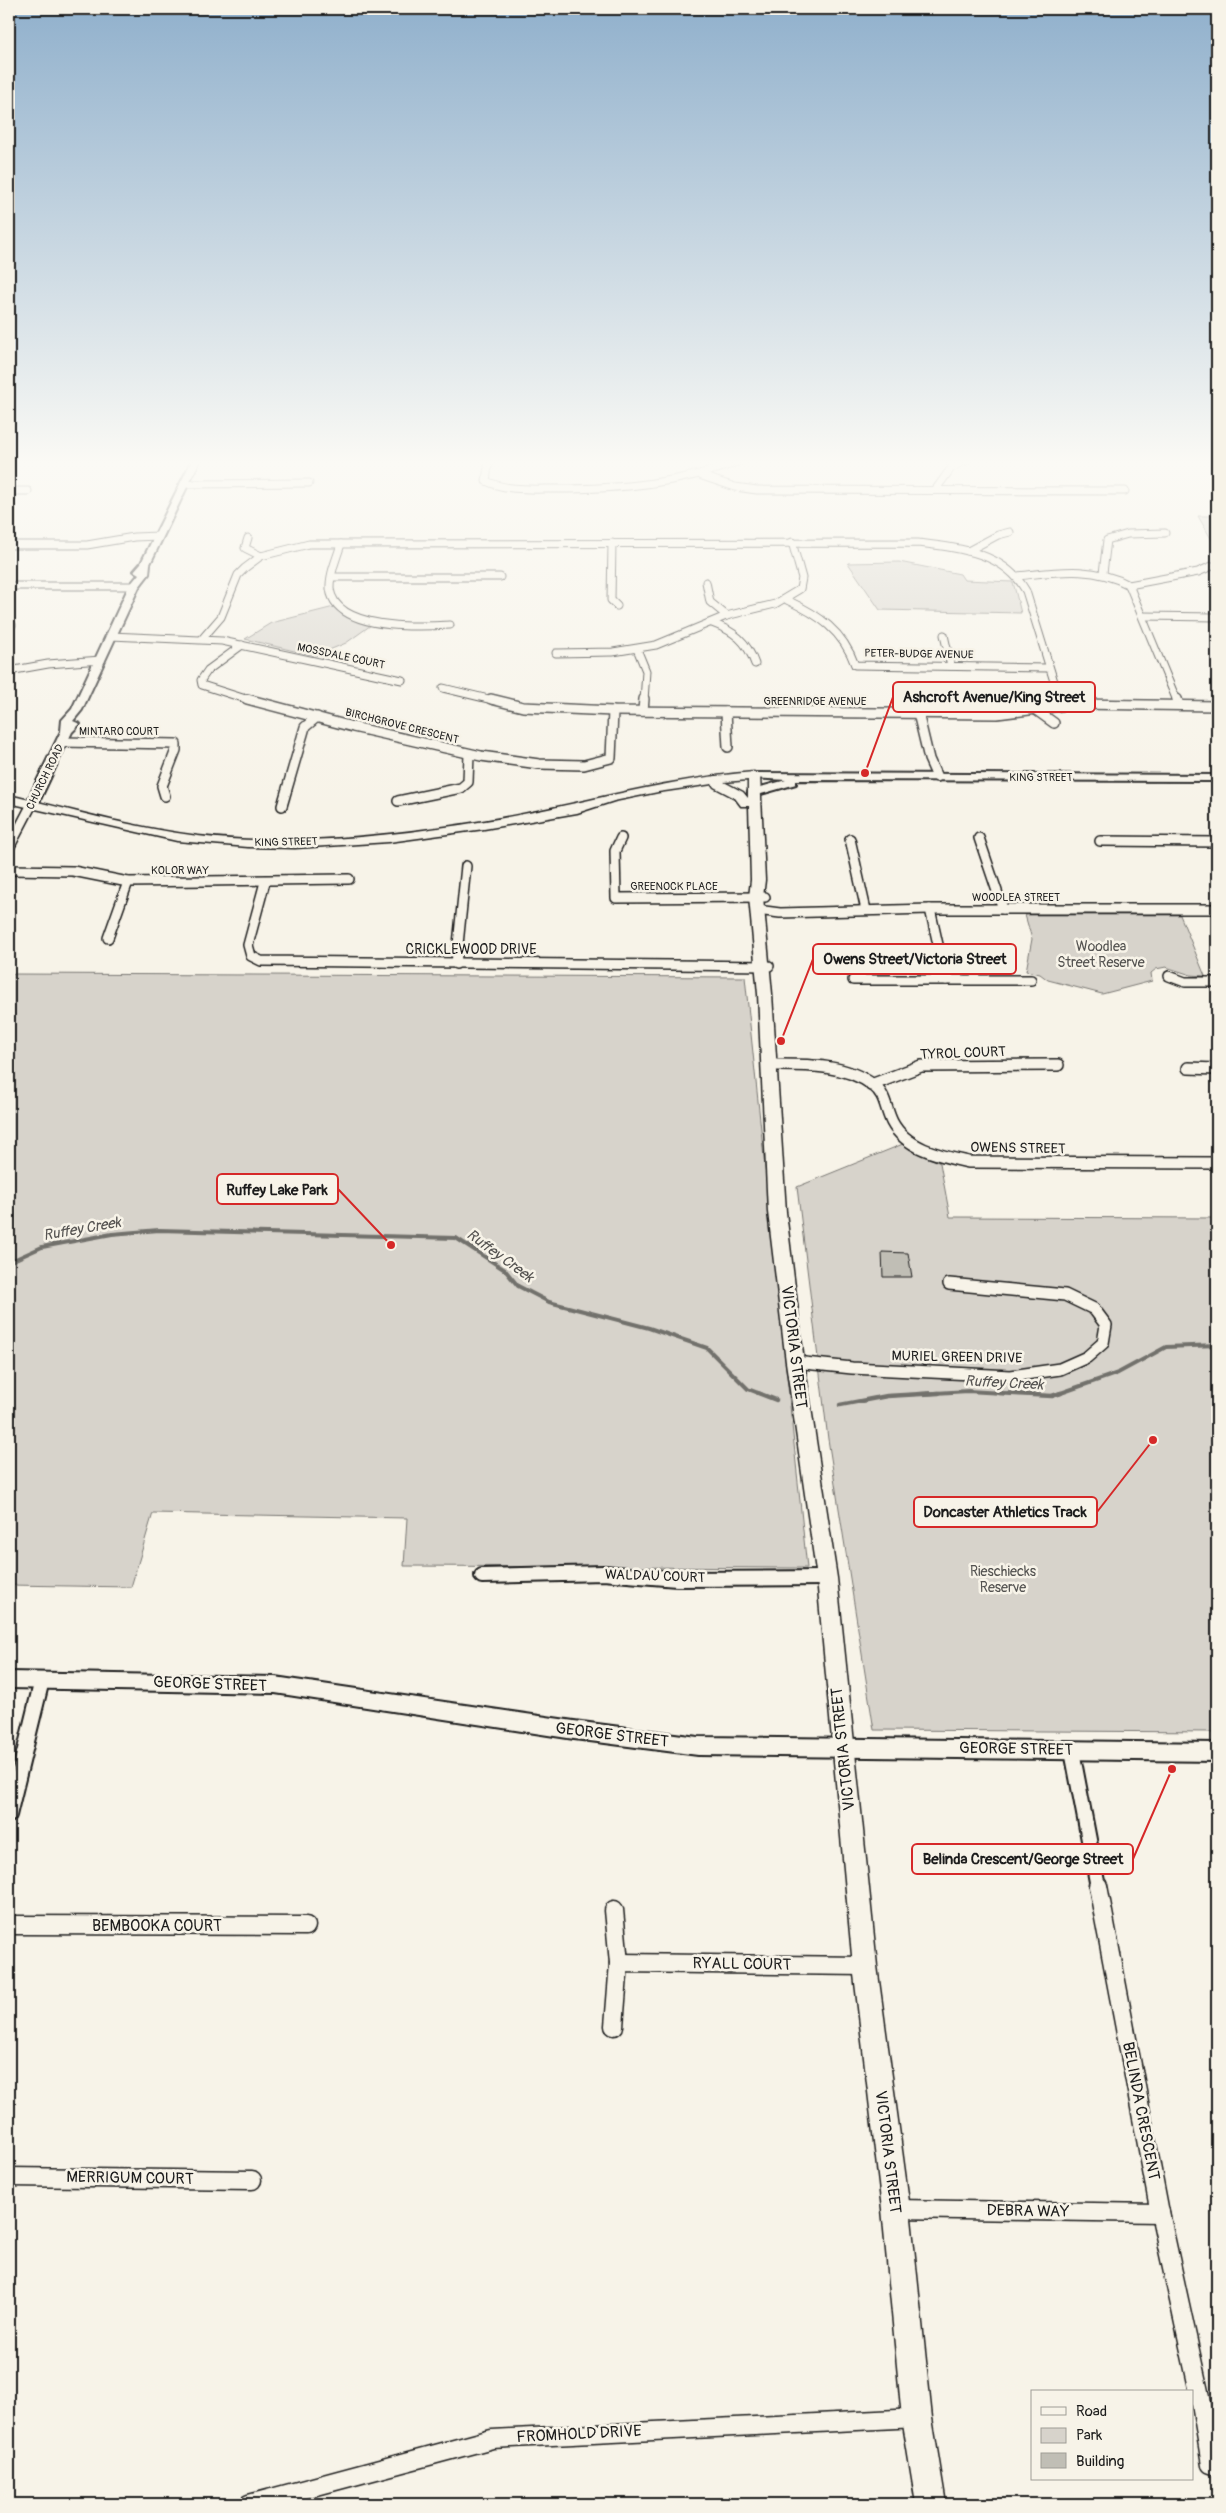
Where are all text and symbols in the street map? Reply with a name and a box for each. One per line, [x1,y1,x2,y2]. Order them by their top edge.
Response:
street label: MOSSDALE COURT [296,640,386,672]
street label: PETER-BUDGE AVENUE [864,647,974,661]
callout: Ashcroft Avenue/King Street [893,682,1095,712]
text: Ashcroft Avenue/King Street [903,688,1086,707]
street label: GREENRIDGE AVENUE [763,695,867,708]
street label: BIRCHGROVE CRESCENT [344,706,460,746]
street label: MINTARO COURT [79,725,159,738]
street label: CHURCH ROAD [24,742,66,812]
street label: KING STREET [1009,771,1073,784]
street label: KING STREET [254,835,318,849]
street label: KOLOR WAY [151,864,210,877]
street label: GREENOCK PLACE [630,880,718,893]
street label: WOODLEA STREET [972,891,1060,904]
park label: Woodlea Street Reserve [1057,938,1145,971]
street label: CRICKLEWOOD DRIVE [406,941,537,958]
callout: Owens Street/Victoria Street [813,944,1016,974]
text: Owens Street/Victoria Street [823,950,1008,969]
street label: TYROL COURT [920,1043,1006,1063]
street label: OWENS STREET [970,1139,1066,1157]
callout: Ruffey Lake Park [217,1174,338,1204]
text: Ruffey Lake Park [226,1181,329,1200]
water label: Ruffey Creek [42,1213,124,1245]
water label: Ruffey Creek [463,1225,539,1288]
street label: VICTORIA STREET [777,1284,811,1410]
street label: MURIEL GREEN DRIVE [891,1347,1023,1367]
water label: Ruffey Creek [964,1371,1045,1395]
callout: Doncaster Athletics Track [914,1497,1097,1527]
text: Doncaster Athletics Track [923,1503,1087,1522]
park label: Rieschiecks Reserve [970,1563,1037,1596]
street label: WALDAU COURT [605,1566,706,1586]
street label: GEORGE STREET [153,1672,267,1696]
street label: VICTORIA STREET [827,1686,859,1812]
street label: GEORGE STREET [554,1718,670,1752]
street label: GEORGE STREET [959,1738,1073,1760]
callout: Belinda Crescent/George Street [912,1844,1133,1874]
text: Belinda Crescent/George Street [923,1850,1124,1869]
street label: BEMBOOKA COURT [92,1916,222,1936]
street label: RYALL COURT [693,1953,792,1975]
street label: BELINDA CRESCENT [1118,2040,1164,2182]
street label: VICTORIA STREET [871,2089,905,2215]
street label: MERRIGUM COURT [66,2167,194,2189]
street label: DEBRA WAY [986,2200,1070,2222]
legend [1031,2390,1194,2480]
text: Road [1076,2402,1107,2421]
street label: FROMHOLD DRIVE [516,2421,642,2447]
text: Park [1076,2426,1103,2445]
text: Building [1076,2452,1124,2471]

